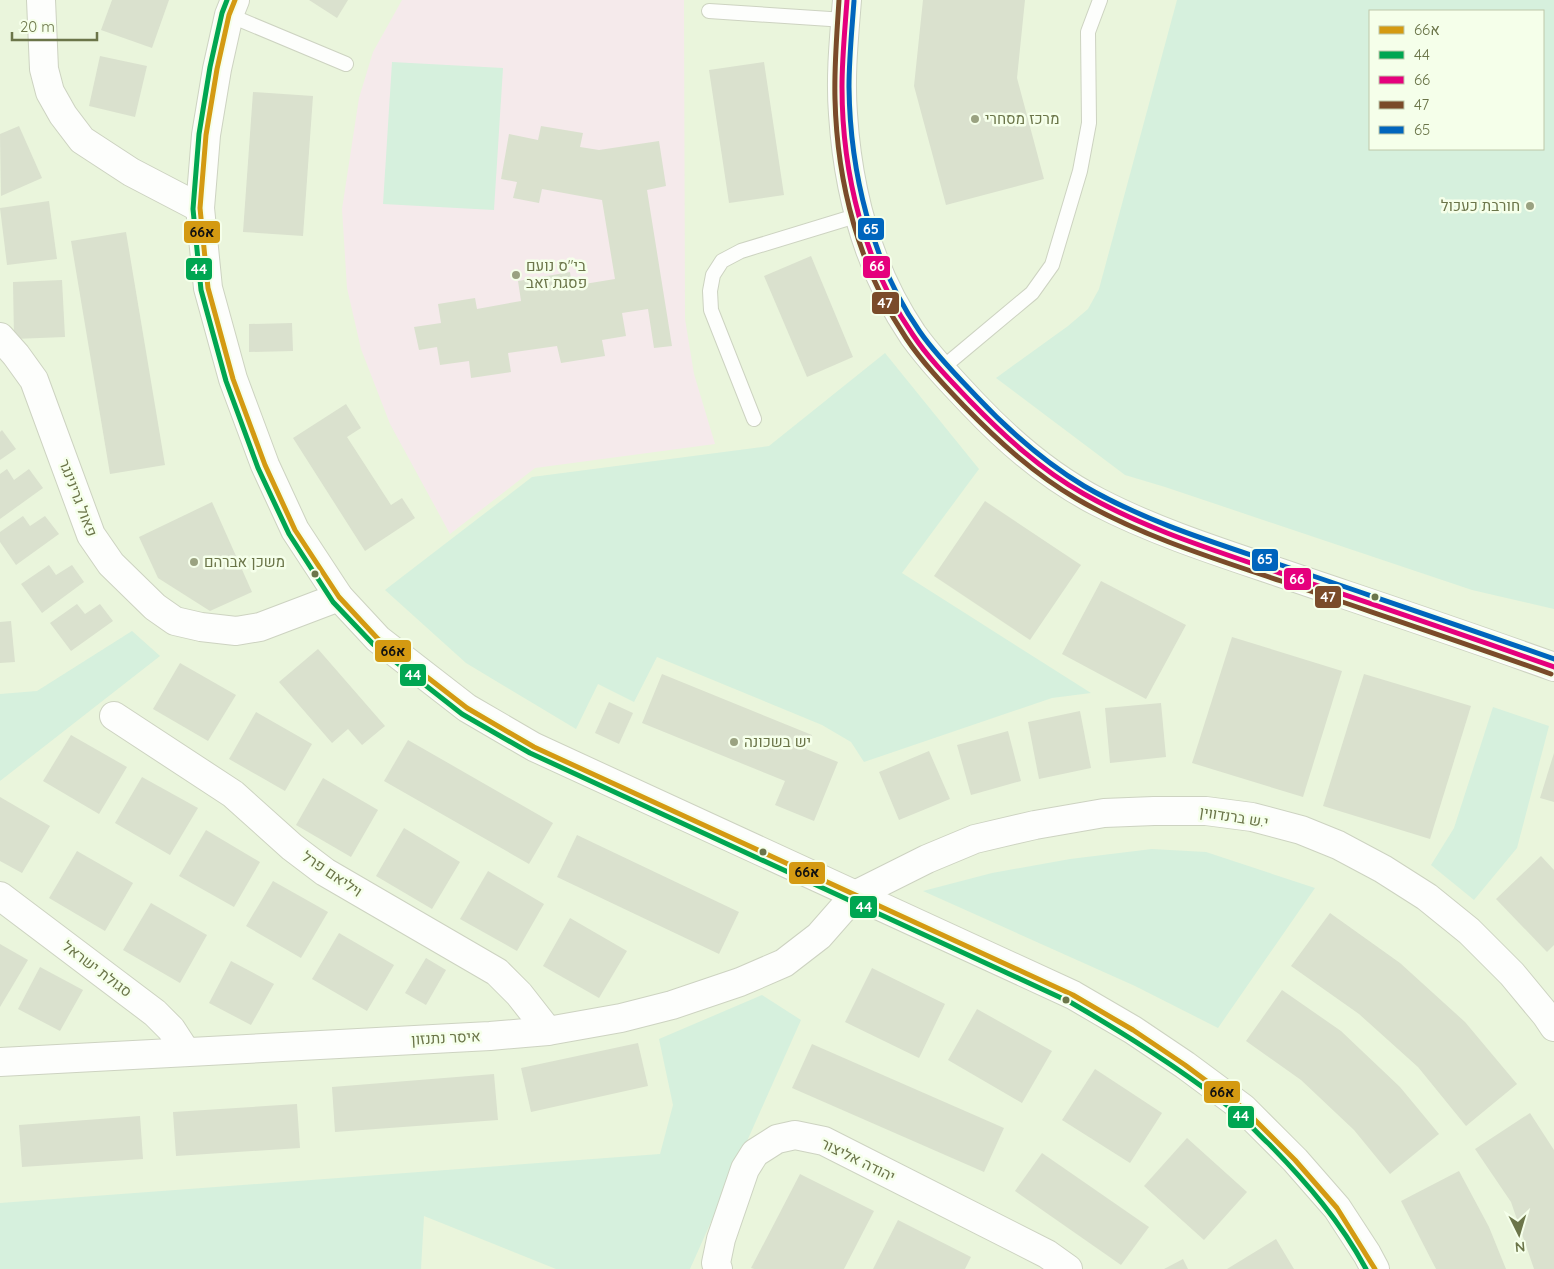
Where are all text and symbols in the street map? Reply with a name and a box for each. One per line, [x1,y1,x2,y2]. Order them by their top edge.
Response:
scale bar [12,10,98,42]
legend [1369,10,1544,150]
text: 20 m [20,17,55,36]
text: 66א [1414,20,1440,39]
text: 44 [1414,45,1430,64]
text: 66 [1414,70,1430,89]
text: 47 [1414,95,1429,114]
place label: מרכז מסחרי [985,109,1059,128]
marker: מרכז מסחרי [969,113,981,125]
text: 65 [1414,120,1430,139]
place label: חורבת כעכול [1441,196,1520,215]
marker: חורבת כעכול [1524,200,1536,212]
line badge: 65 [857,217,885,241]
line badge: 66א [183,220,221,244]
text: 65 [863,220,879,238]
text: 66א [190,223,214,241]
line badge: 66 [862,255,891,279]
place label: בי"ס נועם פסגת זאב [526,256,587,292]
line badge: 44 [185,257,213,281]
text: 66 [869,257,885,275]
text: 44 [191,260,207,278]
marker: בי"ס נועם פסגת זאב [510,269,522,281]
line badge: 47 [871,291,900,315]
text: 47 [877,294,893,312]
street label: פאול גרינינגר [55,456,102,539]
line badge: 65 [1251,548,1279,572]
text: 65 [1257,550,1273,568]
place label: משכן אברהם [204,552,285,571]
marker: משכן אברהם [188,556,200,568]
line badge: 66 [1283,567,1312,591]
unlabelled marker [310,569,320,579]
text: 66 [1289,570,1305,588]
line badge: 47 [1314,585,1342,609]
text: 47 [1320,588,1336,606]
unlabelled marker [1370,592,1380,602]
line badge: 66א [374,639,412,663]
text: 66א [381,642,405,660]
line badge: 44 [399,663,427,687]
text: 44 [405,666,421,684]
place label: יש בשכונה [744,732,811,751]
marker: יש בשכונה [728,736,740,748]
street label: י.ש ברנדווין [1198,802,1270,831]
street label: ויליאם פרל [298,846,366,901]
unlabelled marker [758,847,768,857]
line badge: 66א [788,861,826,885]
text: 66א [795,863,819,881]
line badge: 44 [849,895,878,919]
text: 44 [856,898,872,916]
street label: סגולת ישראל [59,936,136,1001]
unlabelled marker [1061,995,1071,1005]
street label: איסר נתנזון [411,1026,481,1049]
line badge: 66א [1203,1080,1241,1104]
text: 66א [1210,1083,1234,1101]
line badge: 44 [1227,1105,1255,1129]
text: 44 [1233,1107,1249,1125]
street label: יהודה אליצור [818,1133,898,1186]
north arrow [1494,1209,1544,1259]
text: N [1514,1238,1526,1256]

